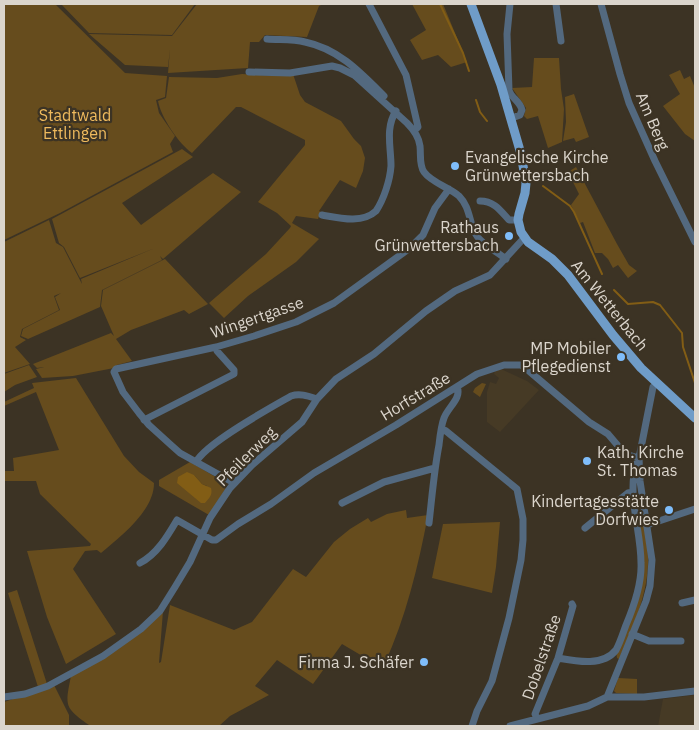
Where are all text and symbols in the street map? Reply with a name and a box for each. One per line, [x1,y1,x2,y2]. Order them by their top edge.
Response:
street label: Am Berg [632,89,674,154]
park label: Stadtwald Ettlingen [39,105,111,143]
place label: Evangelische Kirche Grünwettersbach [465,147,609,185]
marker: Evangelische Kirche Grünwettersbach [449,160,461,172]
place label: Rathaus Grünwettersbach [374,217,499,255]
marker: Rathaus Grünwettersbach [503,230,515,242]
street label: Am Wetterbach [567,255,653,355]
street label: Wingertgasse [208,292,306,342]
place label: MP Mobiler Pflegedienst [521,338,611,376]
marker: MP Mobiler Pflegedienst [615,351,627,363]
street label: Horfstraße [376,367,454,425]
street label: Pfeilerweg [212,422,280,490]
place label: Kath. Kirche St. Thomas [597,442,684,480]
marker: Kath. Kirche St. Thomas [581,455,593,467]
place label: Kindertagesstätte Dorfwies [531,491,659,529]
marker: Kindertagesstätte Dorfwies [663,504,675,516]
street label: Dobelstraße [517,612,565,702]
place label: Firma J. Schäfer [298,652,414,672]
marker: Firma J. Schäfer [418,656,430,668]

